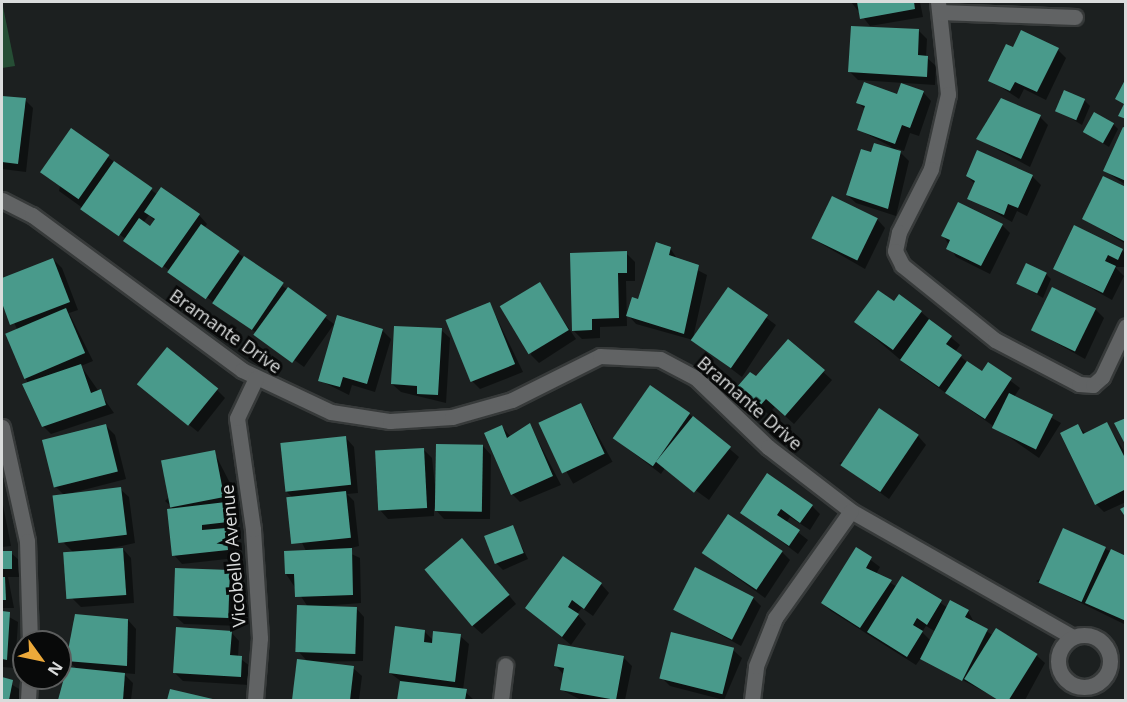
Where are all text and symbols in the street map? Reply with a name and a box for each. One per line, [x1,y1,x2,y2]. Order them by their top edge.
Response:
street label: Bramante Drive [166,284,286,378]
street label: Bramante Drive [693,352,807,454]
street label: Vicobello Avenue [216,484,250,628]
north arrow [12,630,72,690]
text: N [43,657,68,680]

